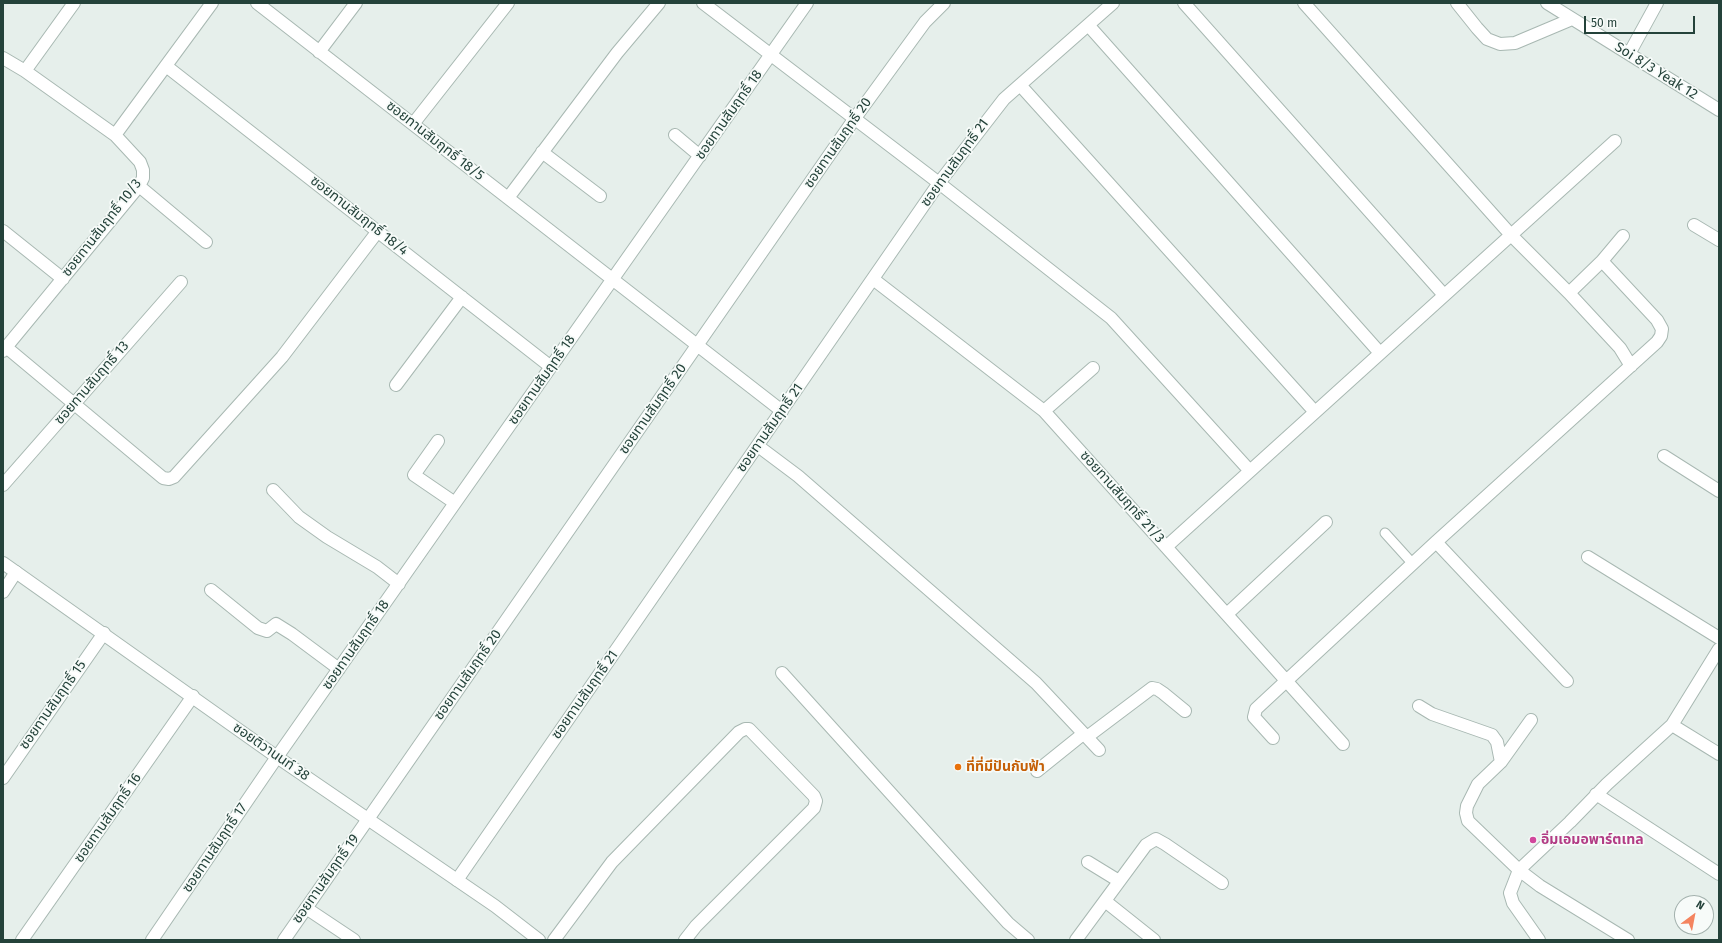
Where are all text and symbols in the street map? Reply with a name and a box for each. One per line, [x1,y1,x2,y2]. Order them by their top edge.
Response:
scale bar [1586,8,1697,34]
text: 50 m [1591,16,1617,30]
street label: Soi 8/3 Yeak 12 [1611,39,1701,103]
street label: ซอยทานสัมฤทธิ์ 18 [692,67,766,163]
street label: ซอยทานสัมฤทธิ์ 20 [801,95,875,191]
street label: ซอยทานสัมฤทธิ์ 18/5 [383,98,487,184]
street label: ซอยทานสัมฤทธิ์ 21 [918,116,992,210]
street label: ซอยทานสัมฤทธิ์ 18/4 [307,173,411,259]
street label: ซอยทานสัมฤทธิ์ 10/3 [59,176,145,280]
street label: ซอยทานสัมฤทธิ์ 18 [505,332,579,428]
street label: ซอยทานสัมฤทธิ์ 13 [51,338,133,428]
street label: ซอยทานสัมฤทธิ์ 20 [616,361,690,457]
street label: ซอยทานสัมฤทธิ์ 21 [733,380,807,476]
street label: ซอยทานสัมฤทธิ์ 21/3 [1076,447,1168,547]
street label: ซอยทานสัมฤทธิ์ 18 [319,597,393,693]
street label: ซอยทานสัมฤทธิ์ 20 [431,627,505,723]
street label: ซอยทานสัมฤทธิ์ 21 [548,647,622,743]
street label: ซอยทานสัมฤทธิ์ 15 [16,657,90,753]
street label: ซอยติวานนท์ 38 [229,719,313,785]
place label: ที่ที่มีปันกับฟ้า [966,759,1045,775]
marker: ที่ที่มีปันกับฟ้า [953,762,963,772]
street label: ซอยทานสัมฤทธิ์ 16 [71,770,145,866]
street label: ซอยทานสัมฤทธิ์ 17 [179,800,251,896]
street label: ซอยทานสัมฤทธิ์ 19 [289,831,363,927]
place label: อิ่มเอมอพาร์ตเทล [1541,832,1644,848]
marker: อิ่มเอมอพาร์ตเทล [1528,835,1538,845]
north arrow [1674,895,1714,935]
text: N [1694,898,1707,913]

